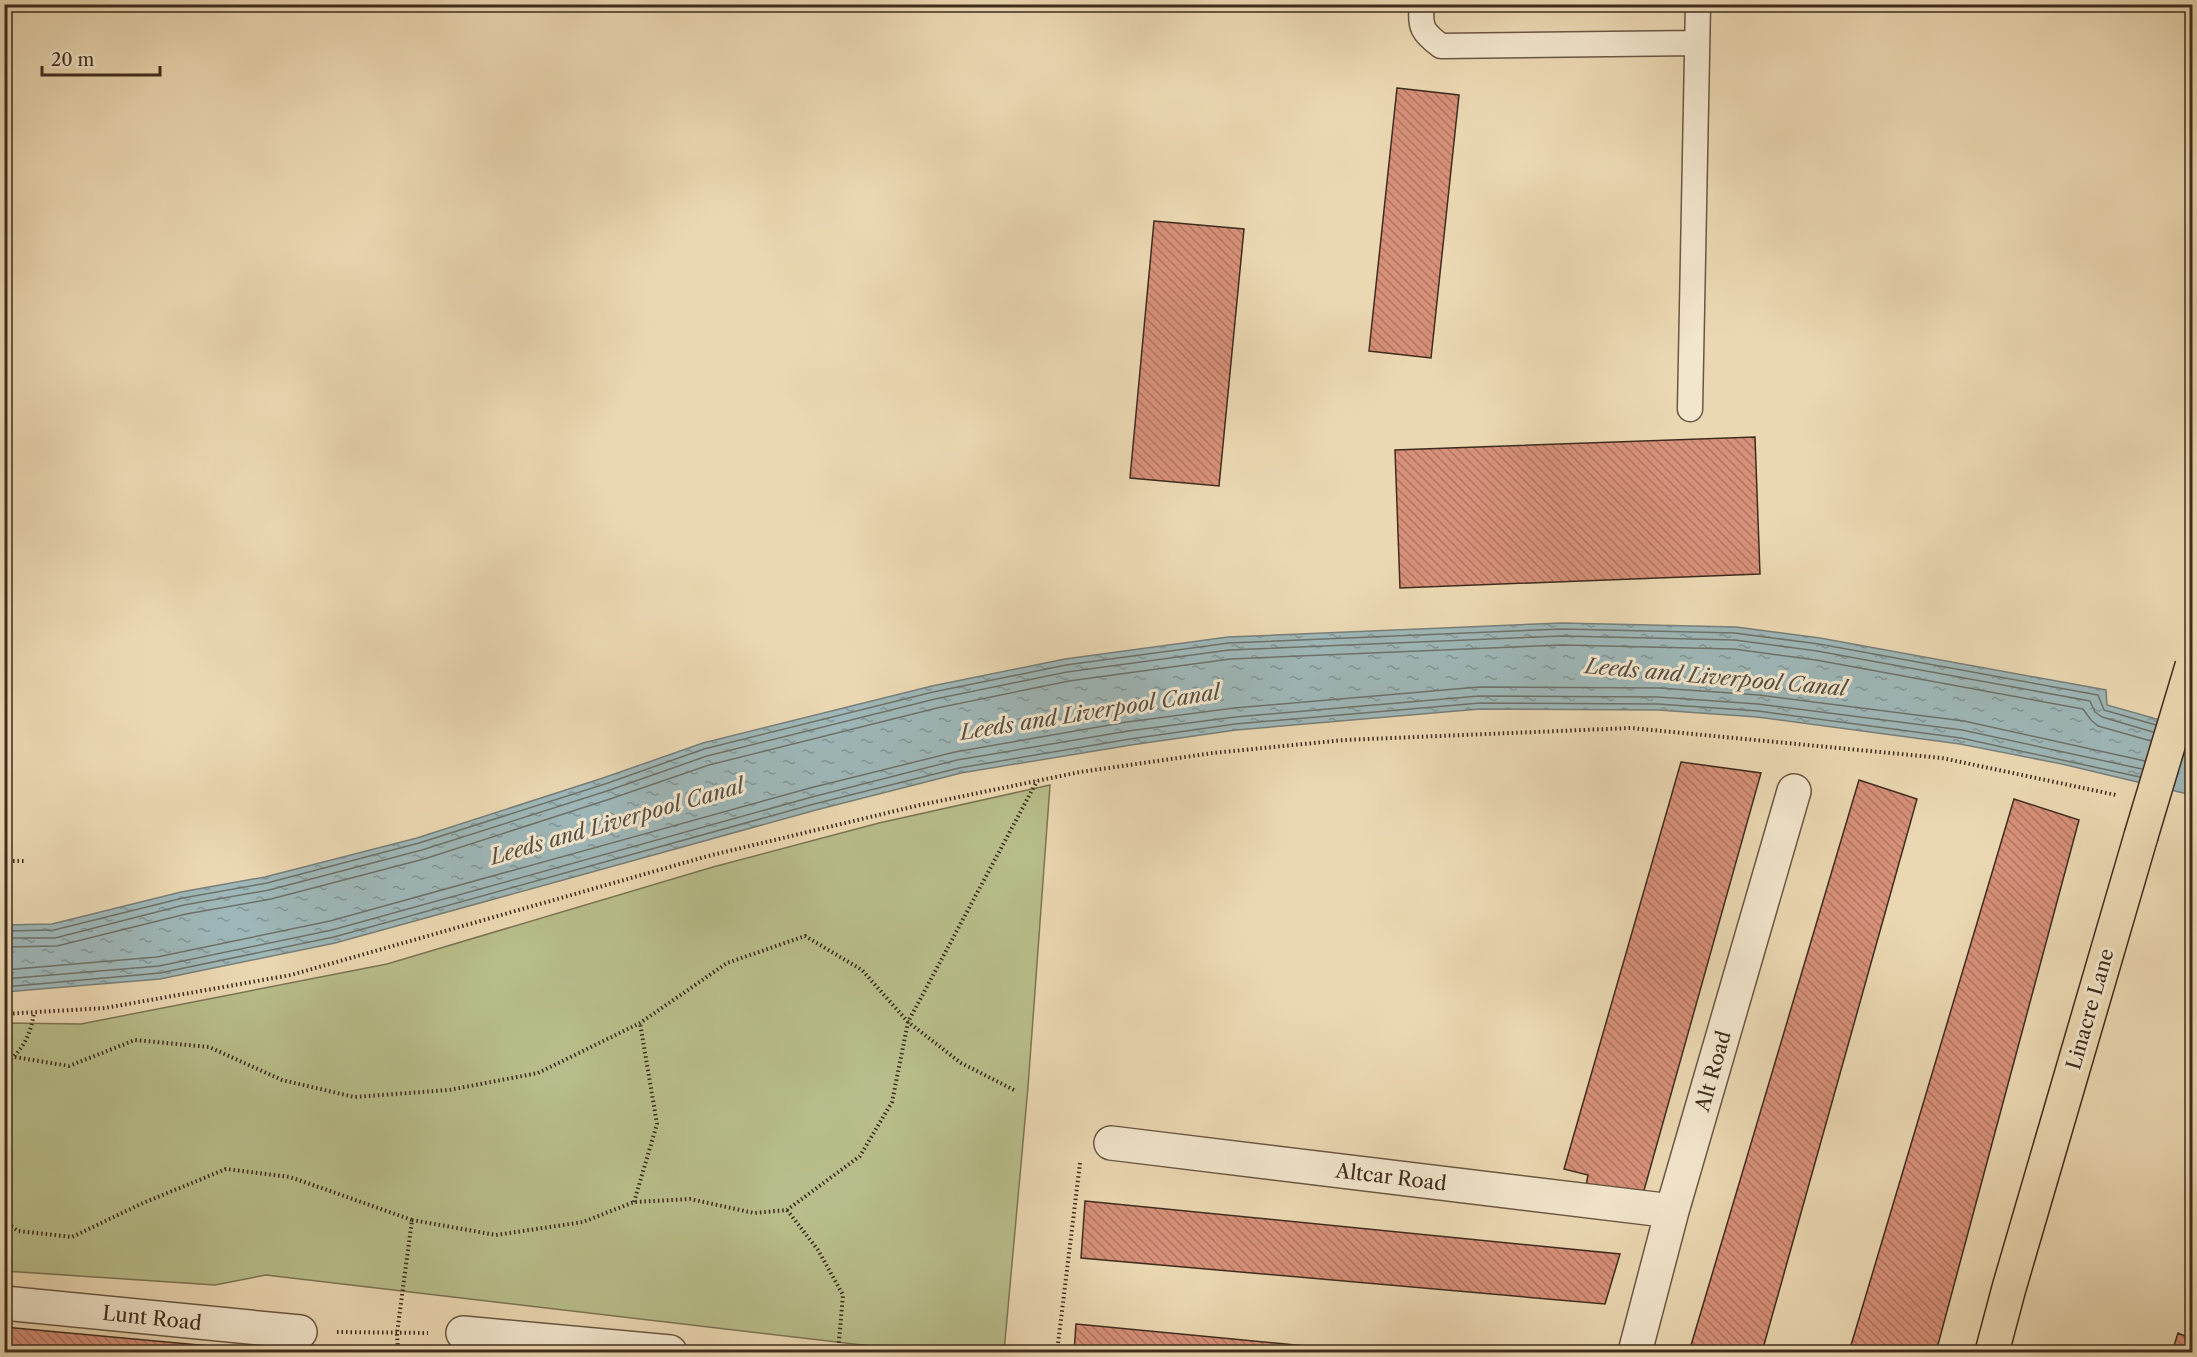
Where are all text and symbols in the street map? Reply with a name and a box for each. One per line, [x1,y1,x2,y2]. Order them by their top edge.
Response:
scale bar [42,39,160,77]
text: 20 m [51,49,95,71]
water label: Leeds and Liverpool Canal [1582,653,1850,701]
water label: Leeds and Liverpool Canal [956,679,1224,745]
water label: Leeds and Liverpool Canal [485,772,749,870]
street label: Linacre Lane [2061,946,2119,1072]
street label: Alt Road [1690,1028,1736,1115]
street label: Altcar Road [1333,1158,1448,1196]
street label: Lunt Road [101,1301,203,1335]

